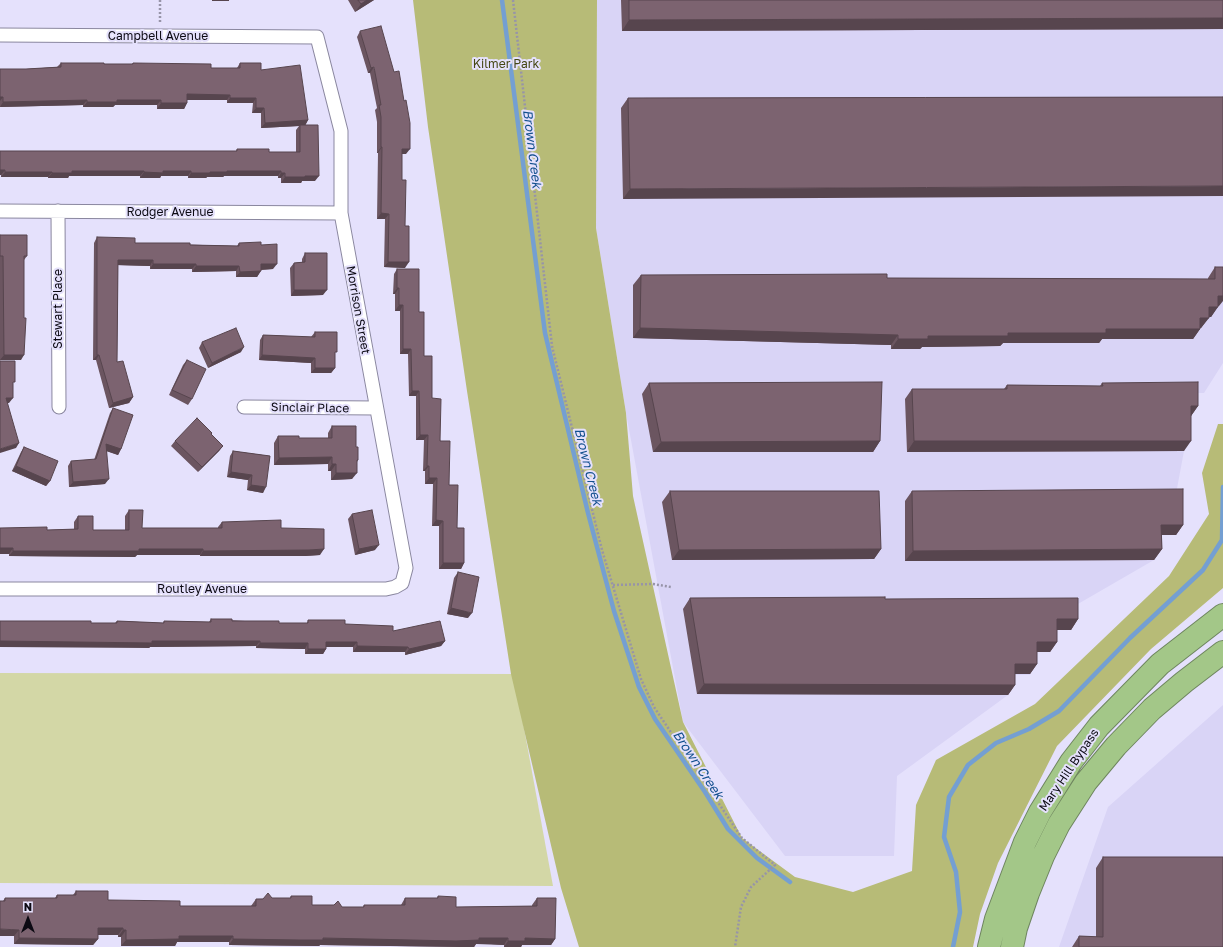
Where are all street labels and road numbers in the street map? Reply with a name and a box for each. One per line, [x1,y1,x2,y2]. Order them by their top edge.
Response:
street label: Campbell Avenue [108,29,208,43]
street label: Rodger Avenue [127,205,213,219]
street label: Morrison Street [343,265,373,355]
street label: Stewart Place [51,269,65,349]
street label: Sinclair Place [271,400,349,416]
street label: Routley Avenue [157,582,247,596]
street label: Mary Hill Bypass [1036,726,1102,814]

